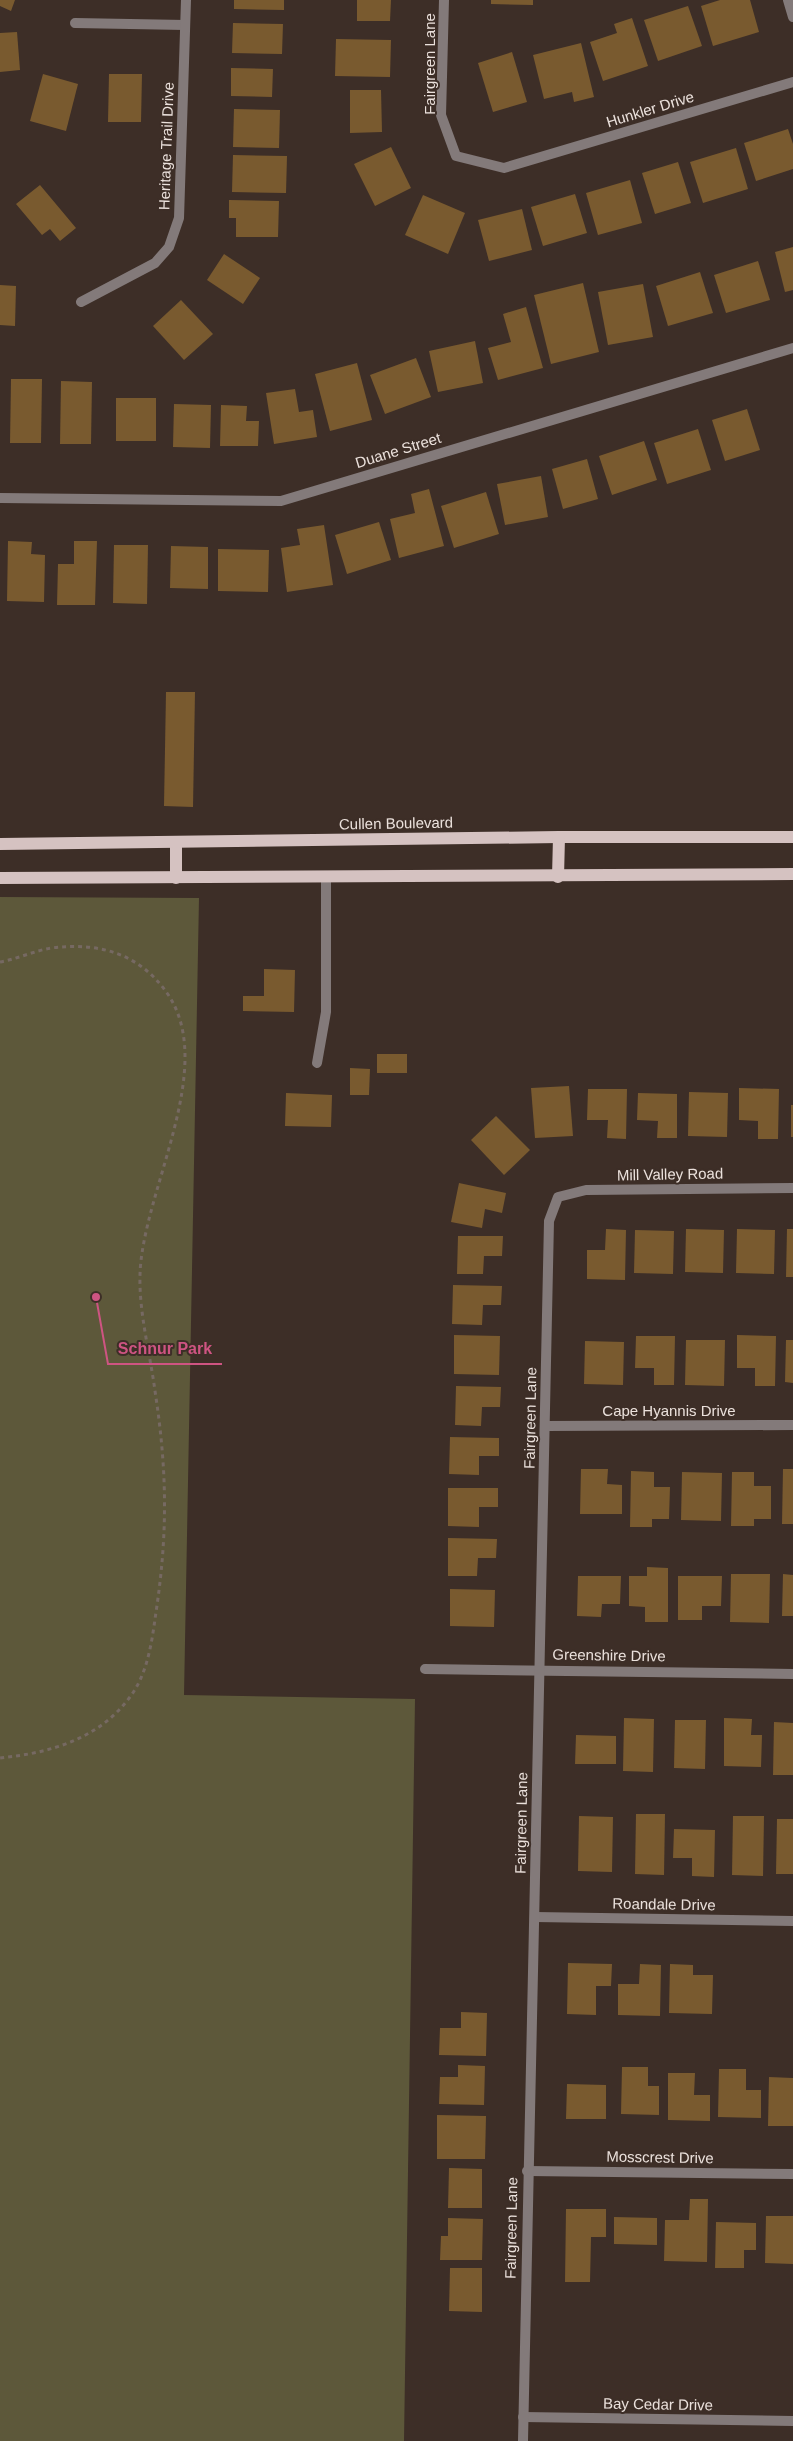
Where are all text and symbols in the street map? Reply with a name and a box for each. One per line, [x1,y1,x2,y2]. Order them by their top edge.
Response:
street label: Fairgreen Lane [421,13,438,115]
street label: Heritage Trail Drive [155,82,177,210]
street label: Hunkler Drive [604,88,696,130]
street label: Duane Street [353,429,444,471]
street label: Cullen Boulevard [339,814,453,832]
street label: Mill Valley Road [617,1165,723,1183]
callout: Schnur Park [108,1333,222,1364]
text: Schnur Park [118,1340,212,1357]
street label: Fairgreen Lane [521,1367,539,1469]
street label: Cape Hyannis Drive [602,1402,736,1419]
street label: Greenshire Drive [552,1646,666,1664]
street label: Fairgreen Lane [512,1772,530,1874]
street label: Roandale Drive [612,1895,716,1913]
street label: Mosscrest Drive [606,2148,714,2166]
street label: Fairgreen Lane [502,2177,520,2279]
street label: Bay Cedar Drive [603,2395,713,2413]

